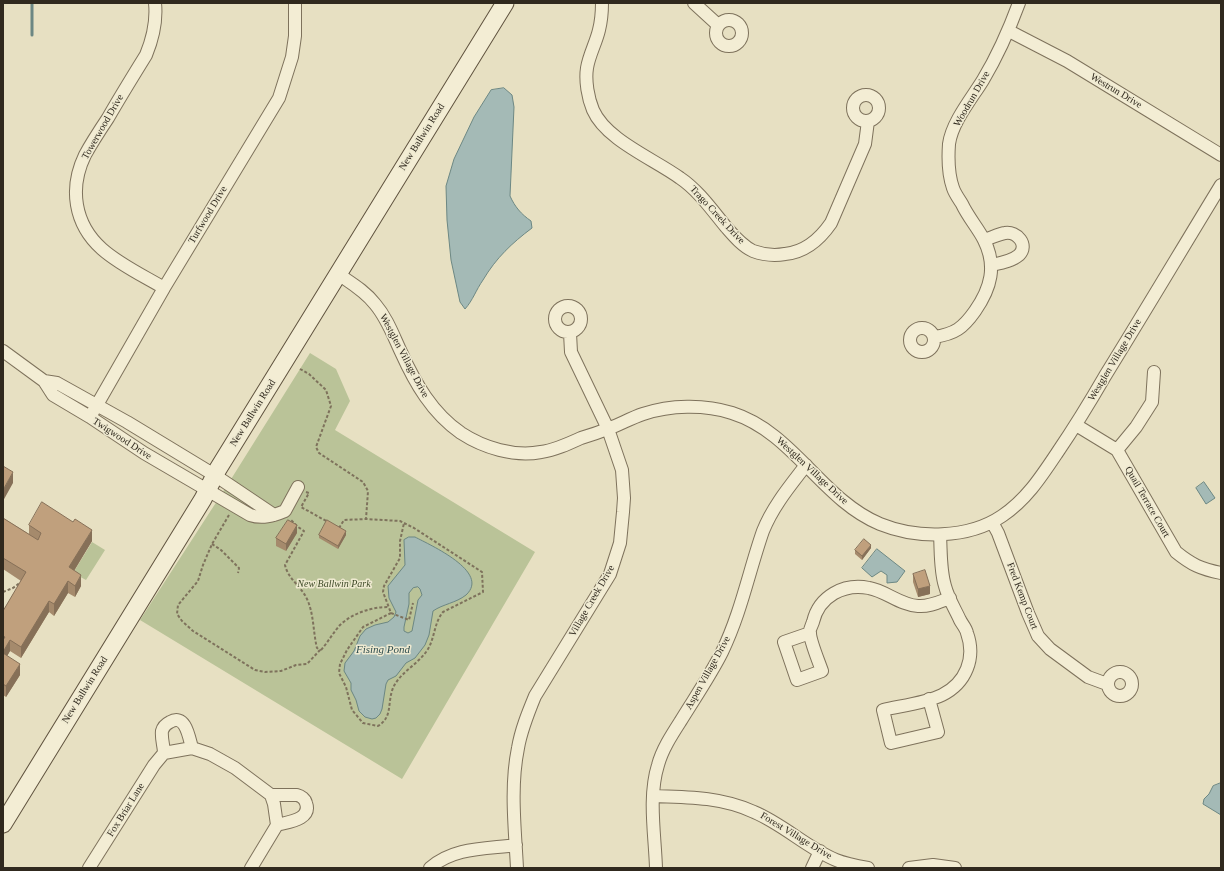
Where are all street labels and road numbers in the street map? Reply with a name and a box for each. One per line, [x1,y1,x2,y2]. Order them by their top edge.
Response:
street label: Woodrun Drive [951,69,993,129]
street label: Westrun Drive [1088,71,1144,111]
street label: Towerwood Drive [80,92,126,162]
street label: New Ballwin Road [397,101,447,173]
street label: Trago Creek Drive [687,183,747,247]
street label: Turfwood Drive [186,184,230,246]
street label: Westglen Village Drive [377,312,431,400]
street label: Westglen Village Drive [1086,317,1144,403]
street label: New Ballwin Road [228,377,278,449]
street label: Twigwood Drive [90,415,154,463]
street label: Westglen Village Drive [774,435,850,507]
street label: Quail Terrace Court [1122,464,1172,540]
street label: Fred Kemp Court [1004,561,1040,631]
street label: Village Creek Drive [567,563,617,639]
street label: Aspen Village Drive [683,634,733,712]
street label: New Ballwin Road [60,654,110,726]
street label: Fox Briar Lane [105,781,147,839]
street label: Forest Village Drive [758,810,834,862]

